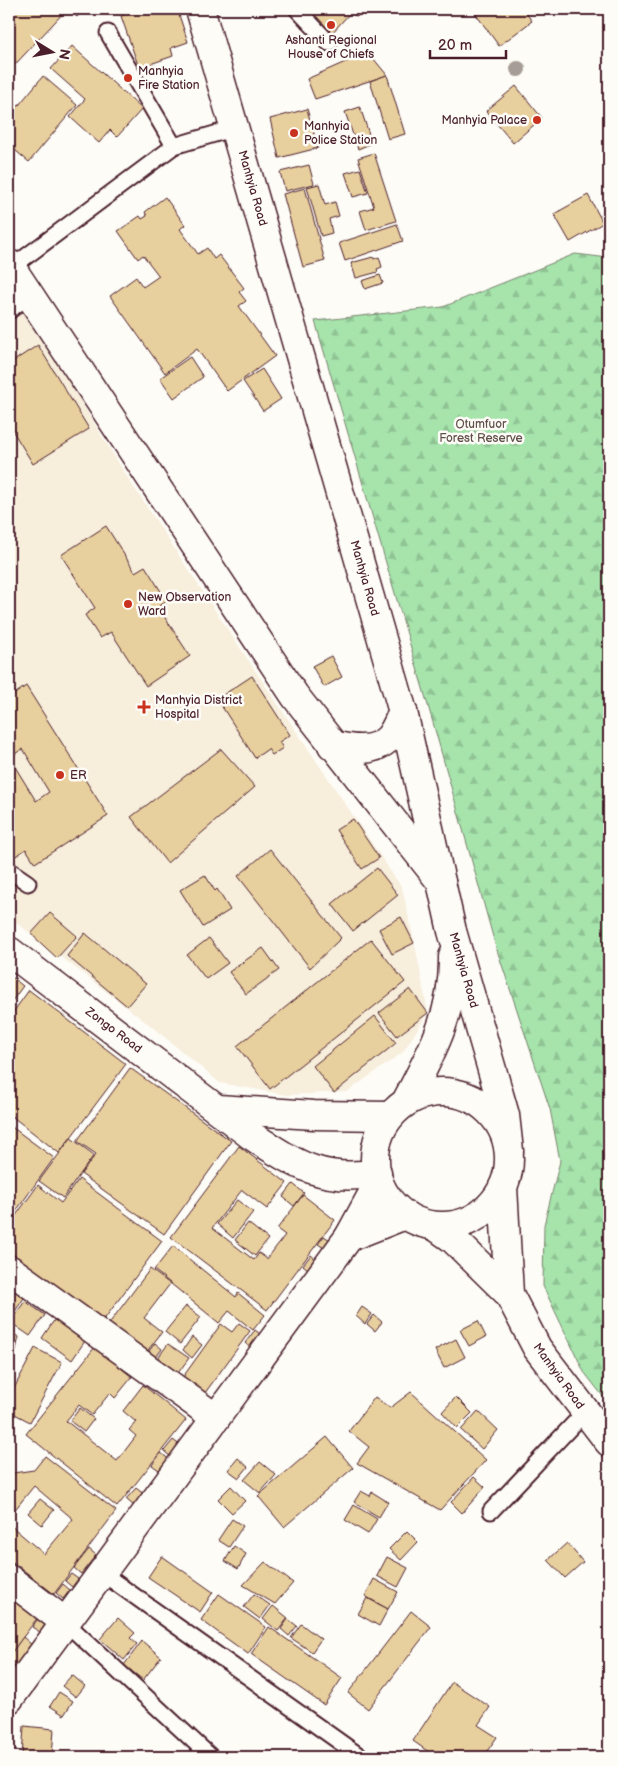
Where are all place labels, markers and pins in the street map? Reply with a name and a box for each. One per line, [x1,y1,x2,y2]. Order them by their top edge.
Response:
marker: Ashanti Regional House of Chiefs [325,19,337,31]
place label: Ashanti Regional House of Chiefs [285,33,377,62]
place label: Manhyia Fire Station [138,64,200,93]
marker: Manhyia Fire Station [122,72,134,84]
place label: Manhyia Palace [441,113,527,128]
marker: Manhyia Palace [531,114,543,126]
place label: Manhyia Police Station [304,119,378,148]
marker: Manhyia Police Station [288,127,300,139]
place label: New Observation Ward [138,590,231,619]
marker: New Observation Ward [122,598,134,610]
place label: Manhyia District Hospital [155,693,243,722]
marker: Manhyia District Hospital [137,700,151,714]
place label: ER [70,768,87,783]
marker: ER [54,769,66,781]

